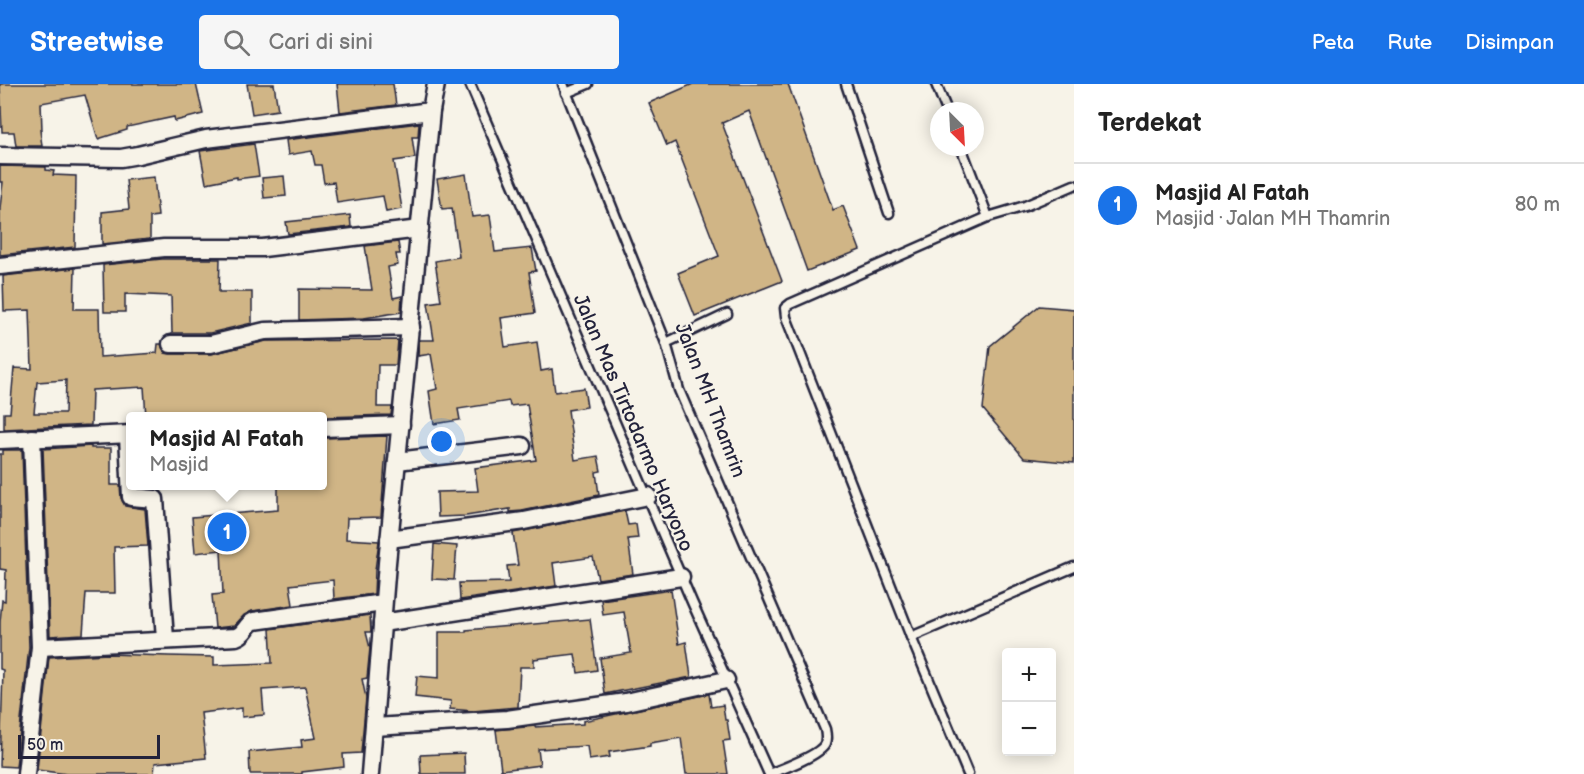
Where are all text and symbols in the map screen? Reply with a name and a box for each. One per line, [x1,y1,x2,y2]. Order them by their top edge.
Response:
search box [199,15,619,69]
text: Streetwise [30,26,163,59]
icon: search [220,26,253,59]
text: Cari di sini [268,29,373,56]
text: Peta [1312,30,1354,55]
text: Rute [1387,30,1432,55]
text: Disimpan [1465,30,1554,55]
north arrow [930,102,984,156]
text: Terdekat [1098,108,1201,139]
text: Masjid Al Fatah [1155,180,1309,207]
text: 1 [1113,193,1122,217]
text: 80 m [1515,193,1560,217]
text: Masjid · Jalan MH Thamrin [1155,207,1390,231]
street label: Jalan Mas Tirtodarmo Haryono [568,291,698,555]
street label: Jalan MH Thamrin [669,319,751,481]
popup [126,412,327,490]
text: Masjid Al Fatah [149,426,304,453]
your location [427,427,456,456]
text: Masjid [149,453,209,477]
pin: 1 [208,510,246,554]
map controls [1002,648,1056,756]
button: + [1002,648,1056,702]
button: − [1002,702,1056,756]
scale bar [18,732,160,760]
text: 50 m [27,736,63,755]

